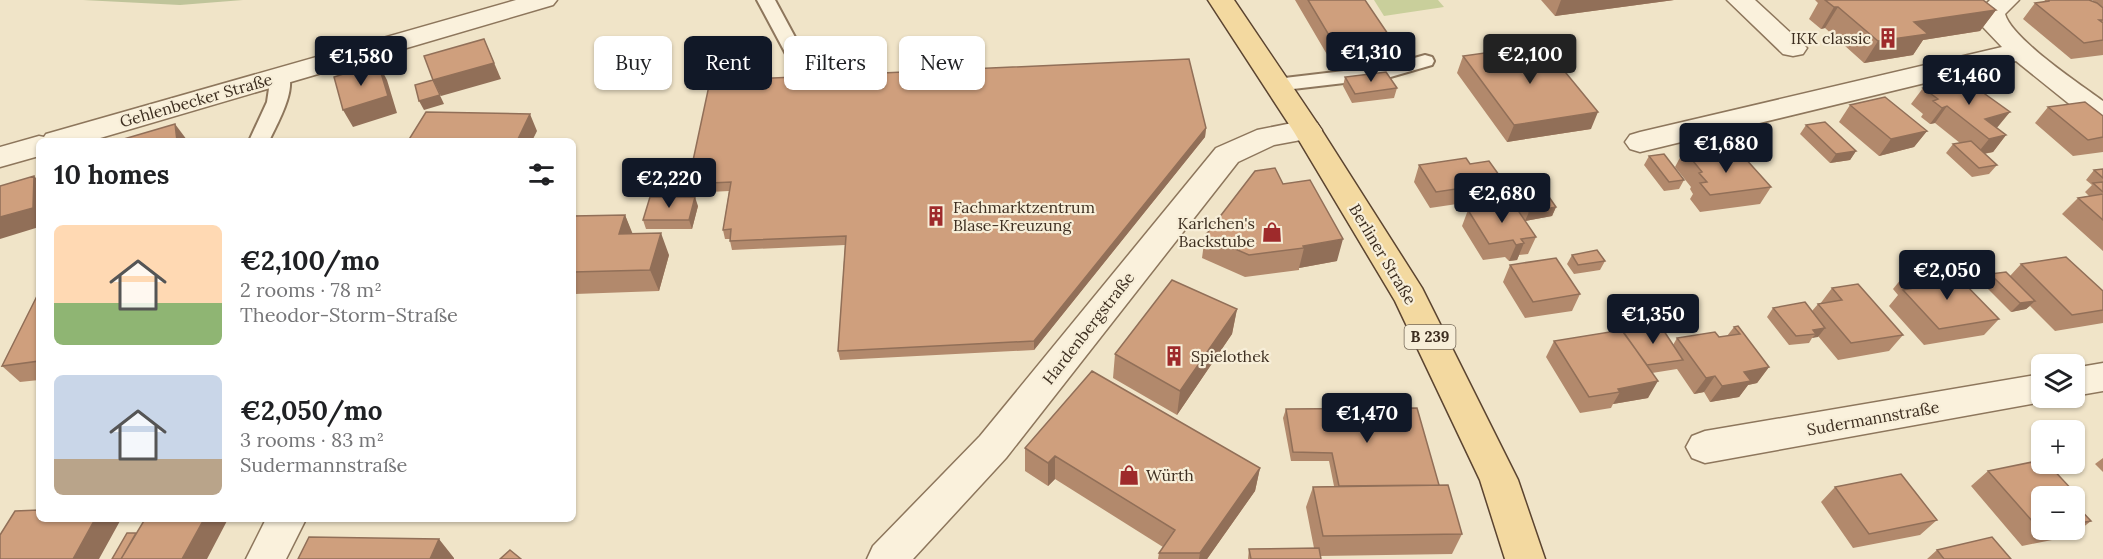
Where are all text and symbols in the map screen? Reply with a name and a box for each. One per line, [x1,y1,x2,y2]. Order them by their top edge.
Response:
building icon: IKK classic [1876,26,1900,50]
place label: IKK classic [1791,28,1871,48]
pin: €1,310 [1322,32,1420,83]
pin: €2,100 [1481,34,1579,85]
pin: €1,580 [312,36,410,87]
chip: Buy [594,36,672,90]
chip: Rent [684,36,772,90]
chip: Filters [784,36,887,90]
chip: New [899,36,985,90]
text: €1,310 [1340,39,1402,64]
text: €2,100 [1497,41,1563,66]
text: €1,580 [329,43,393,68]
pin: €1,460 [1920,55,2018,106]
text: €1,460 [1937,62,2001,87]
street label: Gehlenbecker Straße [117,69,275,131]
pin: €1,680 [1677,123,1775,174]
text: €1,680 [1694,130,1758,155]
text: 10 homes [54,158,169,191]
icon: filters [525,158,558,191]
pin: €2,220 [620,158,718,209]
text: €2,220 [636,165,702,190]
pin: €2,680 [1453,173,1551,224]
text: €2,680 [1468,180,1536,205]
place label: Fachmarktzentrum Blase-Kreuzung [953,197,1095,235]
street label: Berliner Straße [1345,200,1421,308]
building icon: Fachmarktzentrum Blase-Kreuzung [924,204,948,228]
place label: Karlchen's Backstube [1178,213,1255,251]
shop icon: Karlchen's Backstube [1260,220,1284,244]
text: €2,100/mo [240,244,379,277]
icon: home [102,249,174,321]
pin: €2,050 [1898,250,1996,301]
text: €2,050 [1913,257,1981,282]
street label: Hardenbergstraße [1038,267,1138,388]
text: 2 rooms · 78 m² [240,277,382,302]
pin: €1,350 [1604,294,1702,345]
text: €1,350 [1621,301,1685,326]
text: Theodor-Storm-Straße [240,302,458,327]
road number: B 239 [1404,325,1456,349]
building icon: Spielothek [1162,344,1186,368]
place label: Spielothek [1191,346,1270,366]
map controls [2031,354,2085,540]
button: layers [2031,354,2085,408]
pin: €1,470 [1318,393,1416,444]
text: €2,050/mo [240,394,382,427]
street label: Sudermannstraße [1805,396,1941,439]
icon: home [102,399,174,471]
text: €1,470 [1336,400,1398,425]
button: + [2031,420,2085,474]
text: 3 rooms · 83 m² [240,427,384,452]
text: Sudermannstraße [240,452,407,477]
shop icon: Würth [1117,463,1141,487]
place label: Würth [1146,465,1194,485]
button: − [2031,486,2085,540]

